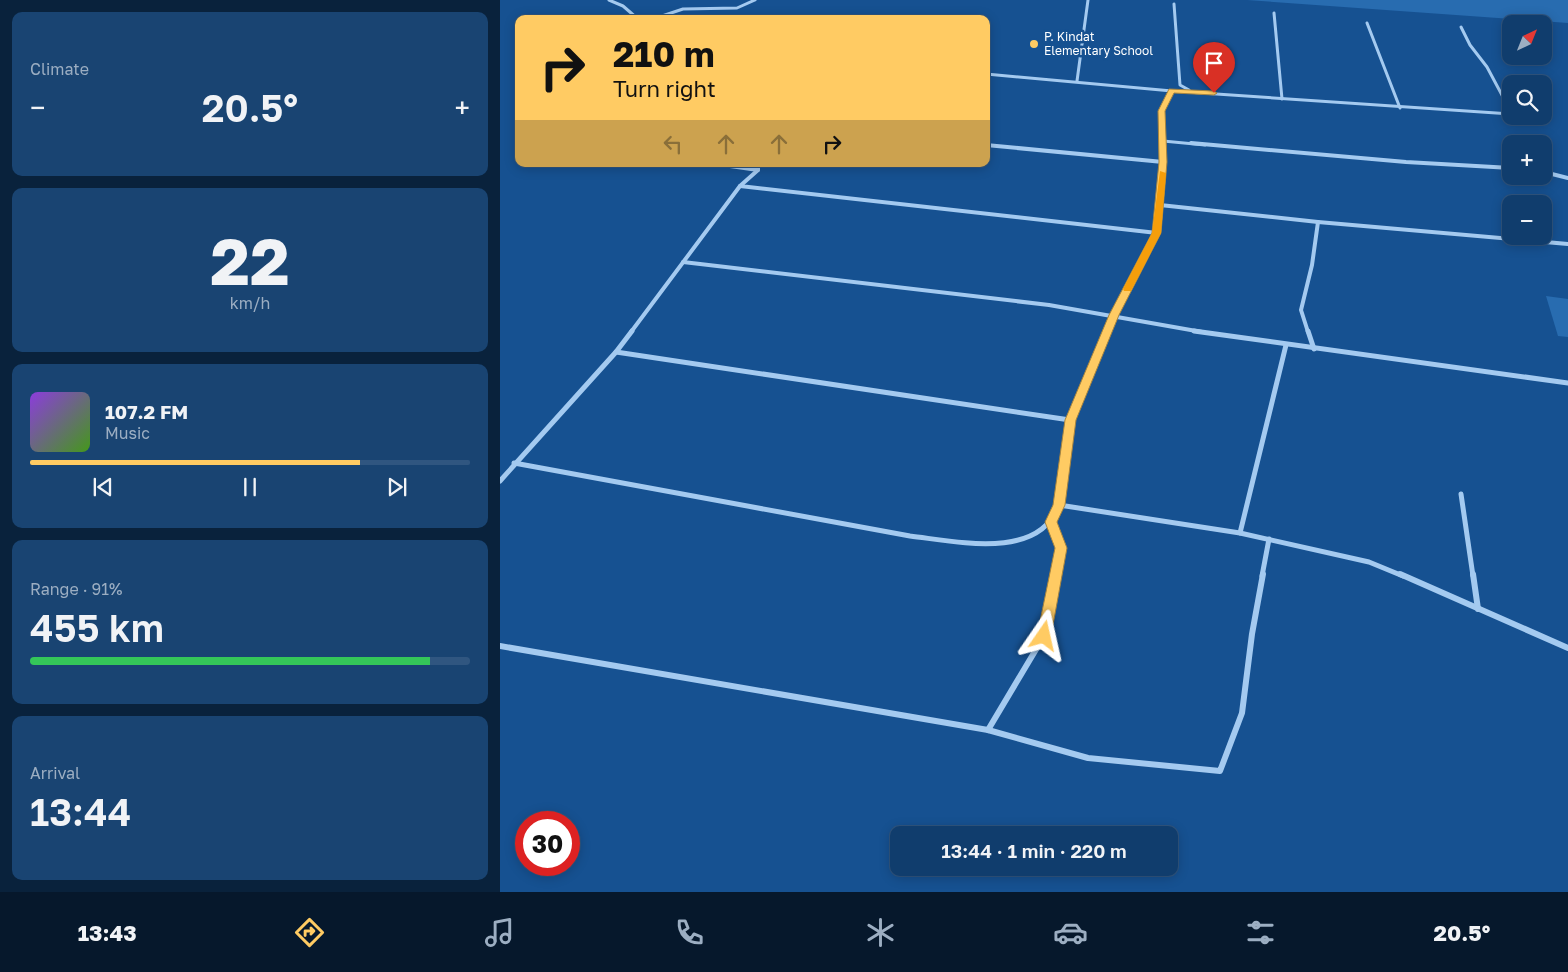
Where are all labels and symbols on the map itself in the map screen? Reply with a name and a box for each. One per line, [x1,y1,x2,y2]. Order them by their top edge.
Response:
north arrow [1502,15,1552,65]
place label: P. Kindat Elementary School [1044,29,1153,58]
marker: P. Kindat Elementary School [1028,38,1040,50]
pin [1193,42,1235,93]
position arrow [1017,609,1069,661]
speed limit sign: 30 [515,811,580,876]

